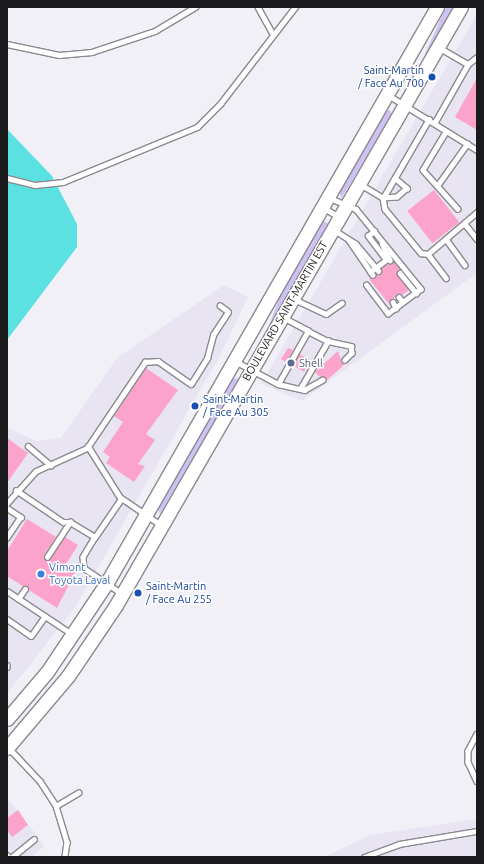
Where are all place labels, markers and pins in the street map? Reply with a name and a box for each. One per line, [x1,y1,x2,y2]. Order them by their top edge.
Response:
place label: Saint-Martin / Face Au 700 [358,64,424,90]
marker: Saint-Martin / Face Au 700 [427,72,437,82]
place label: Shell [299,356,323,370]
marker: Shell [286,358,296,368]
place label: Saint-Martin / Face Au 305 [203,393,269,419]
marker: Saint-Martin / Face Au 305 [190,401,200,411]
place label: Vimont Toyota Laval [49,561,110,587]
marker: Vimont Toyota Laval [36,569,46,579]
place label: Saint-Martin / Face Au 255 [146,580,212,606]
marker: Saint-Martin / Face Au 255 [133,588,143,598]

